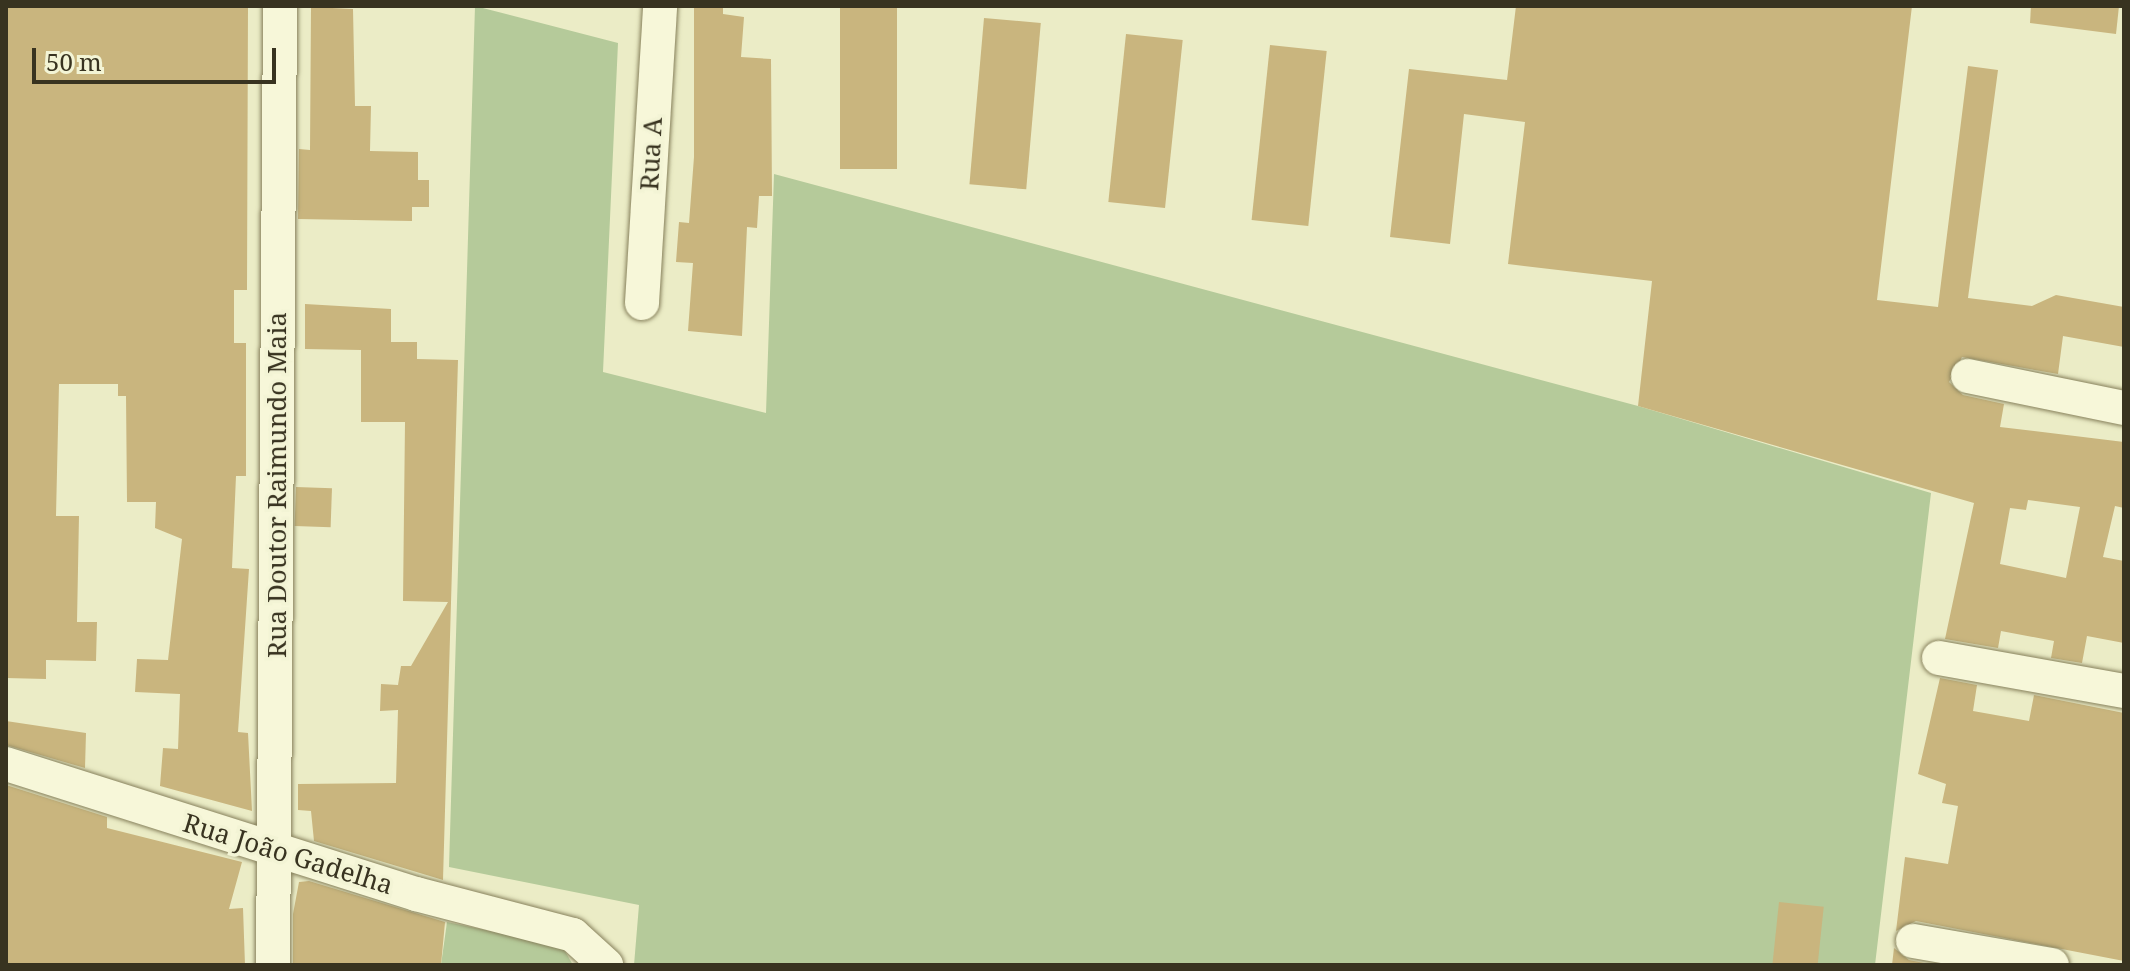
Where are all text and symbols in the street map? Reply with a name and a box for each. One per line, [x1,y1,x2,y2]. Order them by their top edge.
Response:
scale bar [36,32,280,82]
text: 50 m [46,45,102,78]
street label: Rua A [634,117,668,191]
street label: Rua Doutor Raimundo Maia [261,312,293,658]
street label: Rua João Gadelha [179,807,397,901]

